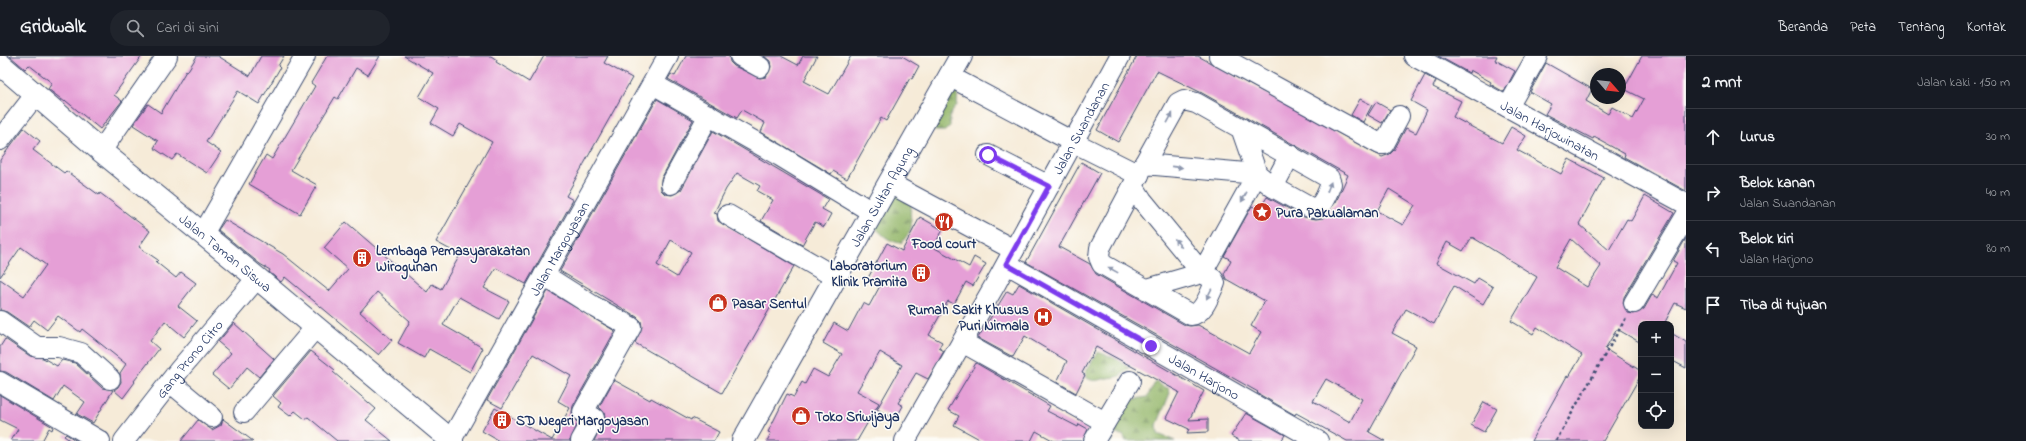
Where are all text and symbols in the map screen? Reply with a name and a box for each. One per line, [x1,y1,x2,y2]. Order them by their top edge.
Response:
search box [110,10,390,46]
text: Gridwalk [20,14,86,41]
icon: search [124,17,146,39]
text: Cari di sini [156,17,219,39]
text: Beranda [1778,17,1828,38]
text: Peta [1850,17,1876,38]
text: Tentang [1898,17,1945,38]
text: Kontak [1967,17,2006,38]
north arrow [1590,68,1626,104]
text: 2 mnt [1702,70,1742,95]
text: Jalan kaki · 150 m [1917,73,2010,92]
street label: Jalan Suandanan [1048,78,1116,179]
street label: Jalan Harjowinatan [1496,96,1603,167]
one-way arrow [1167,112,1174,124]
icon: ahead [1702,126,1724,148]
text: Lurus [1740,126,1775,148]
text: 30 m [1986,127,2010,146]
street label: Jalan Sultan Agung [846,143,921,252]
route start [979,146,997,164]
one-way arrow [1171,164,1183,171]
text: Belok kanan [1740,172,1815,194]
one-way arrow [1325,181,1332,193]
icon: right [1702,182,1724,204]
text: 40 m [1986,183,2010,202]
one-way arrow [1241,191,1247,203]
text: Jalan Suandanan [1740,194,1836,213]
street label: Jalan Margoyasan [525,198,596,300]
place icon: Pura Pakualaman [1251,201,1273,223]
place label: Pura Pakualaman [1276,203,1378,224]
street label: Jalan Taman Siswa [174,209,276,298]
restaurant icon: Food court [933,211,955,233]
text: Belok kiri [1740,228,1794,250]
place label: Food court [911,234,976,255]
one-way arrow [1173,238,1182,249]
icon: left [1702,238,1724,260]
text: 80 m [1986,239,2010,258]
place label: Lembaga Pemasyarakatan Wirogunan [376,241,530,280]
building icon: Lembaga Pemasyarakatan Wirogunan [351,247,373,269]
text: Jalan Harjono [1740,250,1813,269]
place label: Laboratorium Klinik Pramita [830,256,907,293]
building icon: Laboratorium Klinik Pramita [910,262,932,284]
one-way arrow [1107,266,1118,273]
one-way arrow [1206,289,1212,300]
shop icon: Pasar Sentul [707,292,729,314]
place label: Pasar Sentul [732,294,807,315]
icon: arrive [1702,294,1724,316]
text: Tiba di tujuan [1740,294,1827,316]
place label: Rumah Sakit Khusus Puri Nirmala [907,300,1029,337]
hospital icon: Rumah Sakit Khusus Puri Nirmala [1032,306,1054,328]
street label: Gang Prono Citro [152,316,229,403]
map controls [1638,321,1674,429]
button: + [1638,321,1674,357]
route end [1142,337,1160,355]
street label: Jalan Harjono [1164,349,1243,406]
button: − [1638,357,1674,393]
button: locate [1638,393,1674,429]
shop icon: Toko Sriwijaya [790,405,812,427]
place label: Toko Sriwijaya [815,407,900,430]
building icon: SD Negeri Margoyasan [491,409,513,431]
place label: SD Negeri Margoyasan [516,411,648,434]

